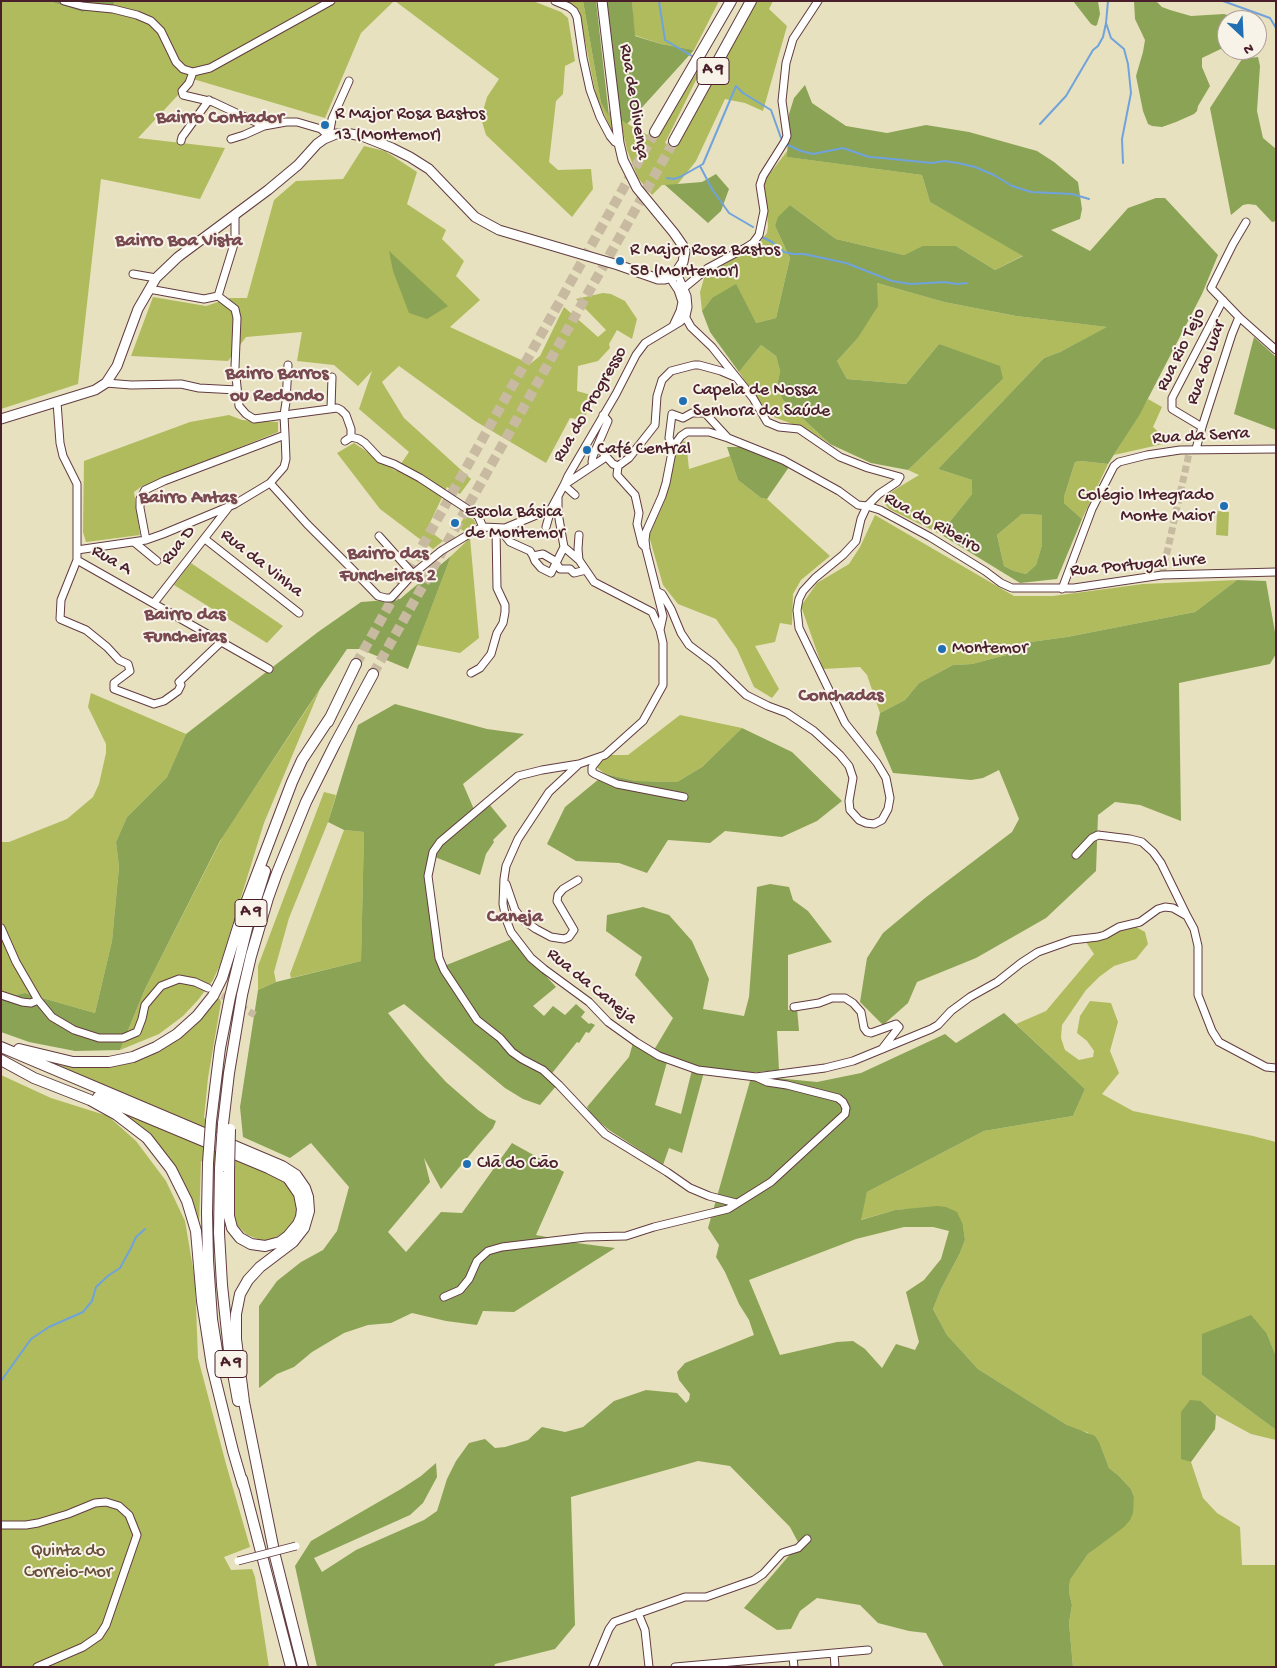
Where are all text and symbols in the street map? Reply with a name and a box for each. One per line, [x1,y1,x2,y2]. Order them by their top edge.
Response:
north arrow [1217,10,1267,60]
text: N [1240,39,1256,58]
street label: Rua de Olivença [613,43,653,161]
road number: A 9 [697,58,729,84]
place label: R Major Rosa Bastos 13 (Montemor) [335,104,485,146]
district label: Bairro Contador [156,108,284,130]
marker: R Major Rosa Bastos 13 (Montemor) [319,119,331,131]
district label: Bairro Boa Vista [116,231,242,253]
place label: R Major Rosa Bastos 58 (Montemor) [630,240,780,282]
marker: R Major Rosa Bastos 58 (Montemor) [614,255,626,267]
street label: Rua Rio Tejo [1153,305,1211,395]
street label: Rua do Luar [1183,318,1231,408]
street label: Rua do Progresso [549,343,633,467]
district label: Bairro Barros ou Redondo [226,364,328,408]
place label: Capela de Nossa Senhora da Saúde [693,380,830,422]
marker: Capela de Nossa Senhora da Saúde [677,395,689,407]
street label: Rua da Serra [1152,424,1250,450]
place label: Café Central [597,439,691,461]
marker: Café Central [581,444,593,456]
place label: Colégio Integrado Monte Maior [1078,485,1214,528]
district label: Bairro Antas [139,488,237,510]
street label: Rua do Ribeiro [880,488,984,560]
marker: Colégio Integrado Monte Maior [1218,500,1230,512]
place label: Escola Básica de Montemor [465,502,565,544]
marker: Escola Básica de Montemor [449,517,461,529]
street label: Rua D [157,522,201,570]
street label: Rua da Vinha [215,525,307,603]
street label: Rua A [87,541,135,581]
district label: Bairro das Funcheiras 2 [340,544,436,588]
street label: Rua Portugal Livre [1069,549,1207,583]
district label: Bairro das Funcheiras [144,605,226,649]
place label: Montemor [952,638,1028,660]
marker: Montemor [936,643,948,655]
district label: Conchadas [798,686,884,708]
road number: A 9 [235,900,267,926]
district label: Caneja [487,907,543,929]
street label: Rua da Caneja [542,944,640,1030]
place label: Clã do Cão [477,1153,558,1175]
marker: Clã do Cão [461,1158,473,1170]
road number: A 9 [215,1350,247,1378]
park label: Quinta do Correio-Mor [24,1541,112,1584]

